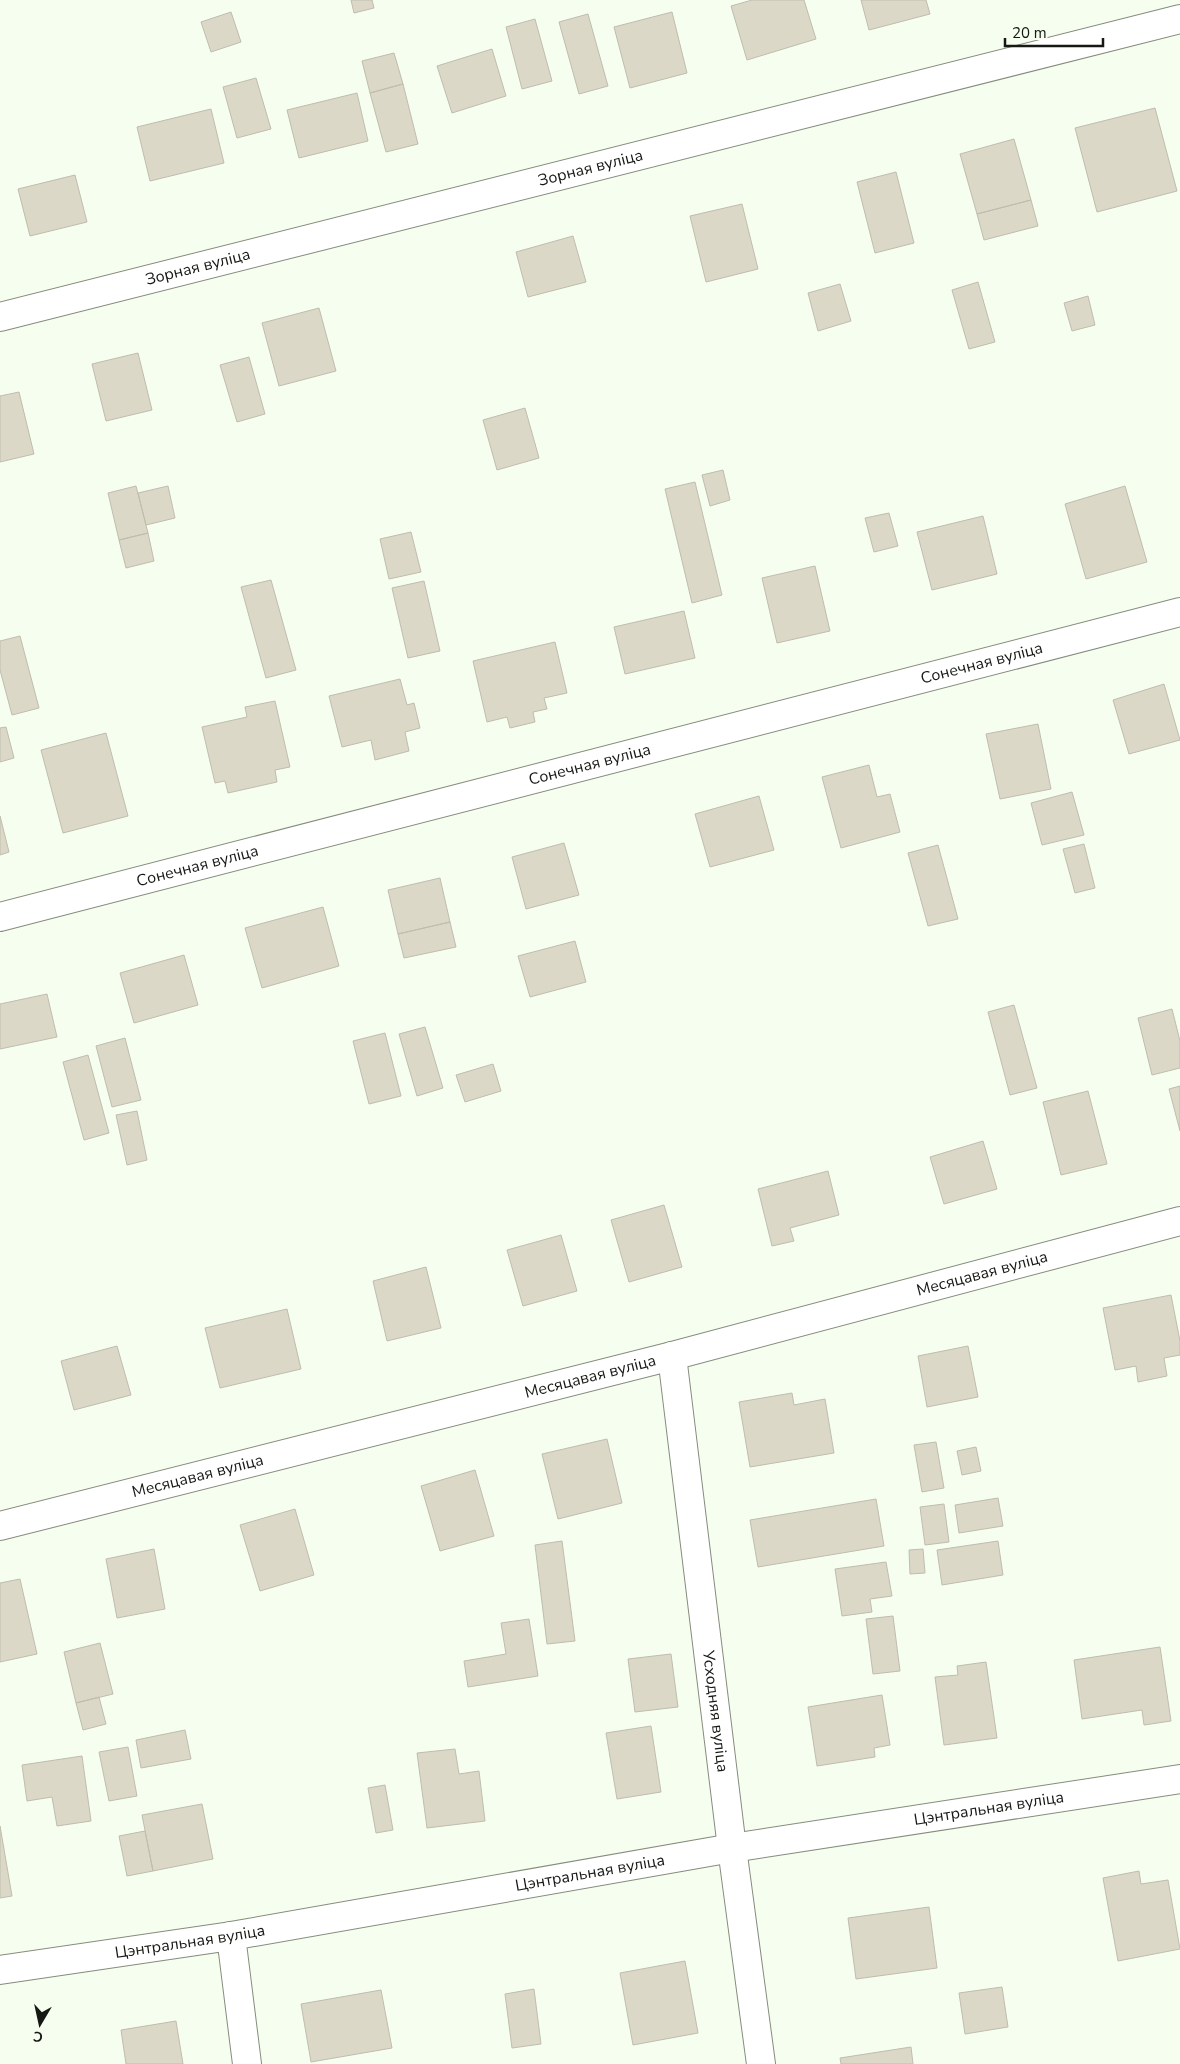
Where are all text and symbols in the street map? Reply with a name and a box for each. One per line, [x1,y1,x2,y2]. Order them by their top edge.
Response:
scale bar [1005,15,1102,47]
text: 20 m [1012,23,1047,43]
street label: Зорная вуліца [536,144,645,192]
street label: Зорная вуліца [143,243,253,291]
street label: Сонечная вуліца [918,637,1045,690]
street label: Сонечная вуліца [526,738,653,791]
street label: Сонечная вуліца [134,840,261,892]
street label: Месяцавая вуліца [914,1246,1050,1302]
street label: Месяцавая вуліца [522,1349,658,1404]
street label: Месяцавая вуліца [130,1449,266,1503]
street label: Усходняя вуліца [697,1648,734,1774]
street label: Цэнтральная вуліца [912,1786,1065,1831]
street label: Цэнтральная вуліца [513,1849,667,1897]
street label: Цэнтральная вуліца [113,1919,267,1964]
north arrow [15,1999,65,2049]
text: С [31,2026,44,2046]

